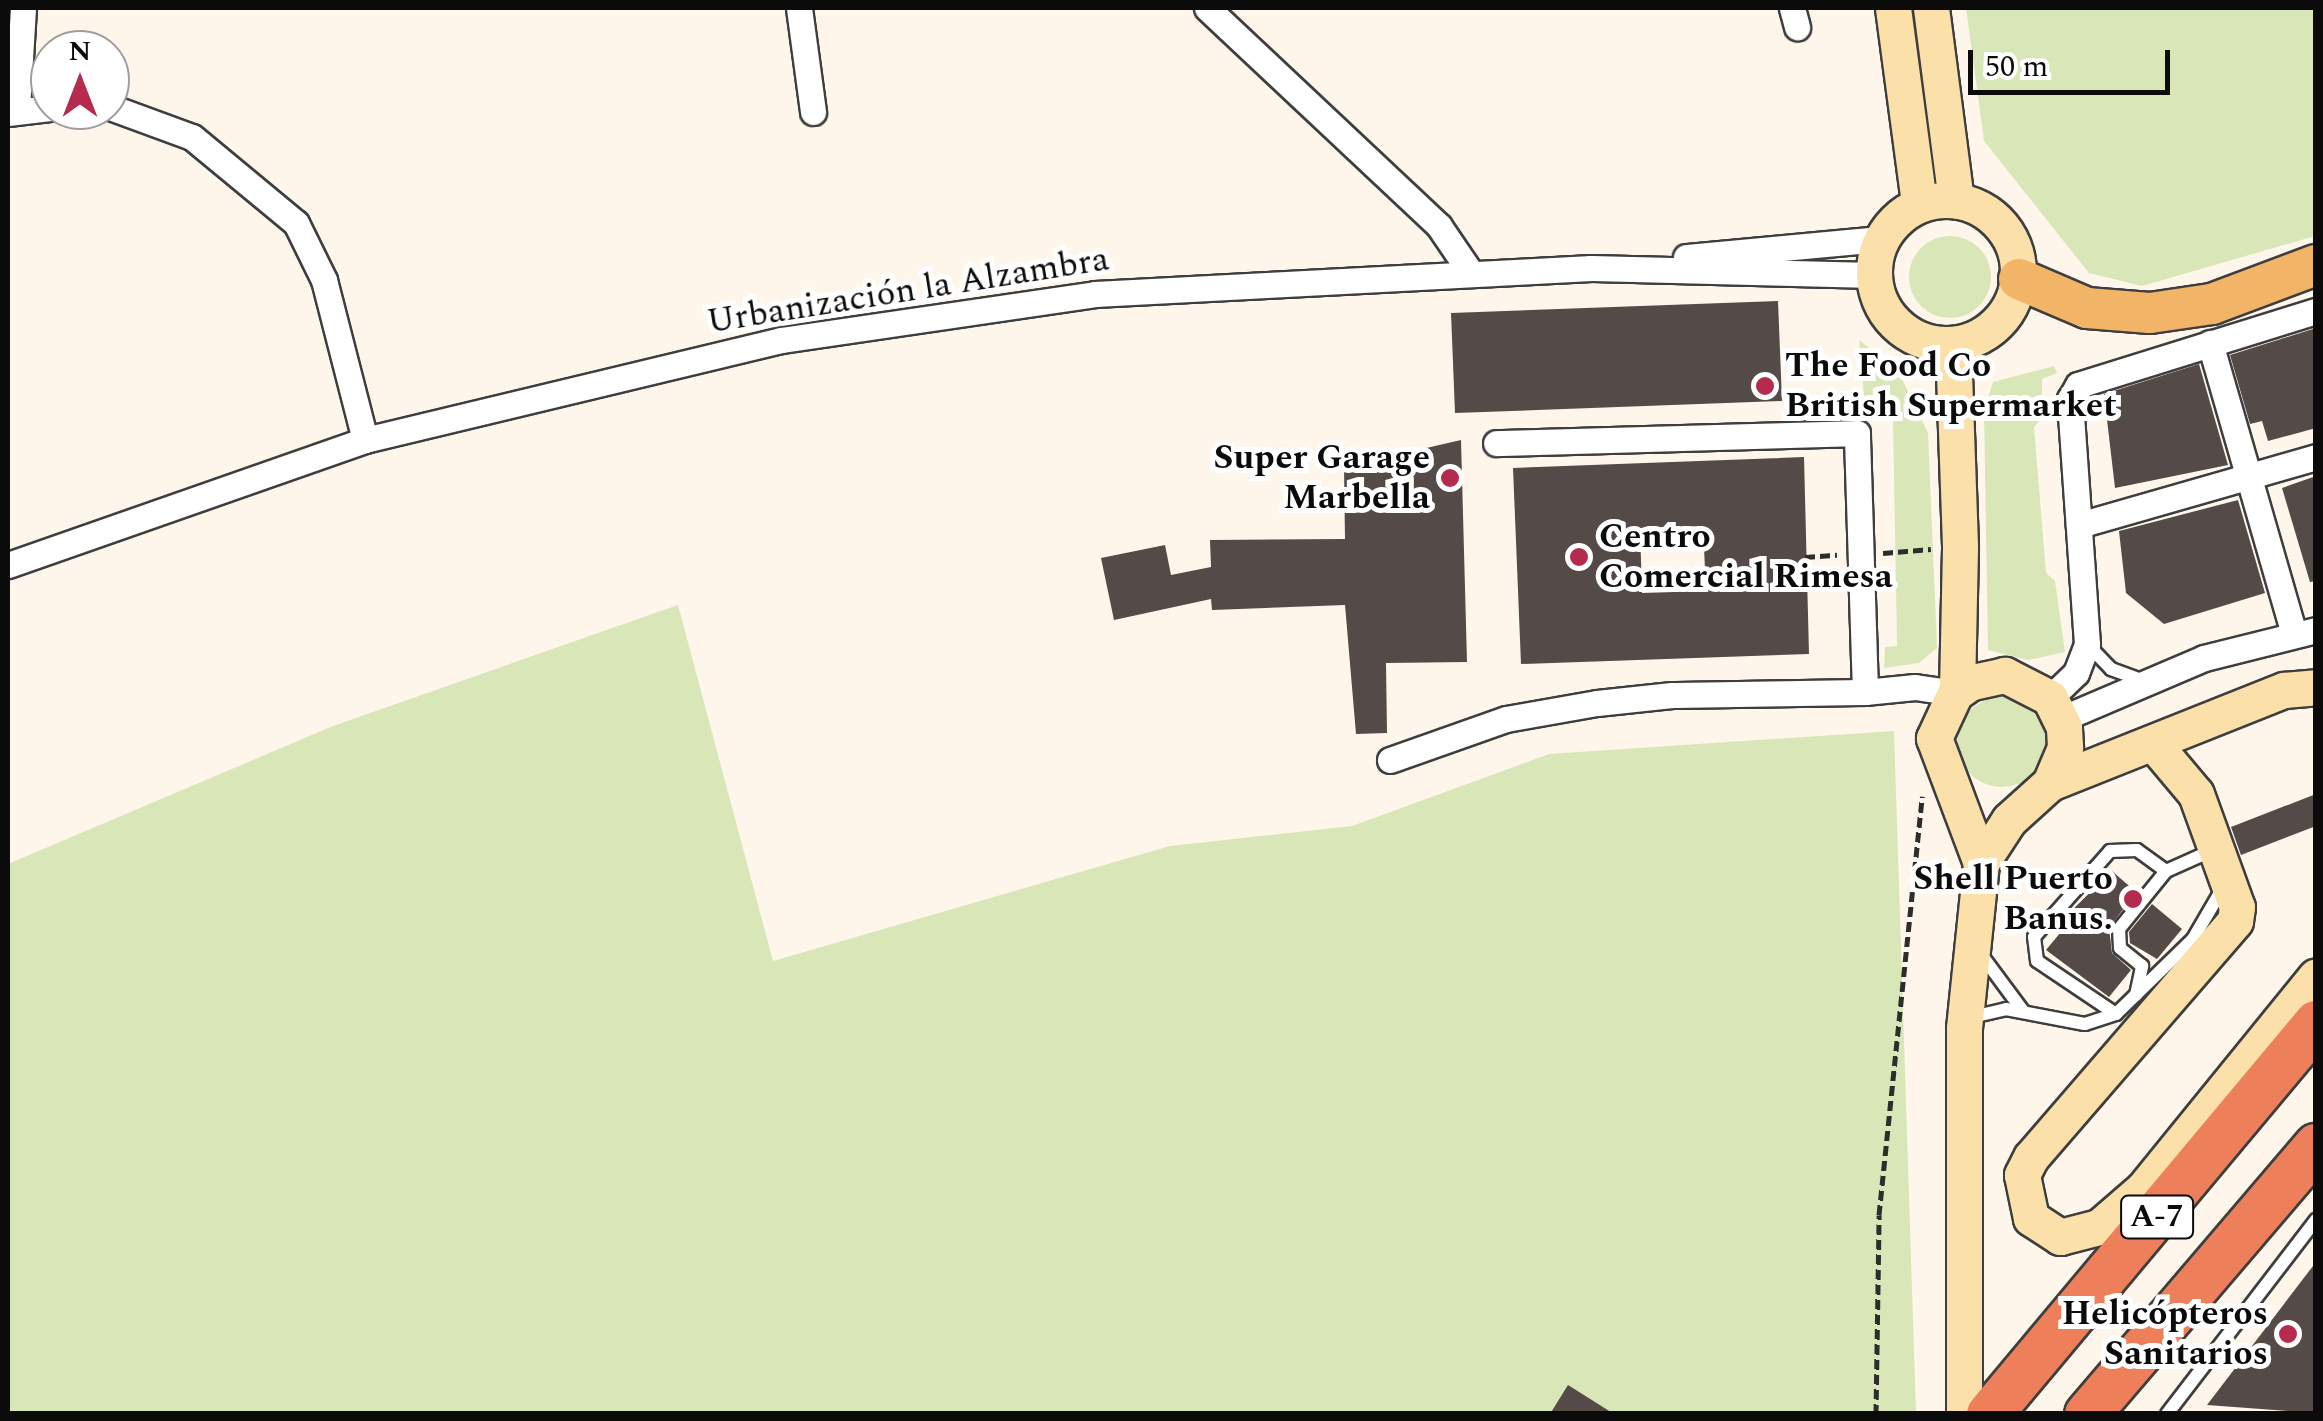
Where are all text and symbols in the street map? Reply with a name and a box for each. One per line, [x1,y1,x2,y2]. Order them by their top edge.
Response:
north arrow [30,30,130,130]
text: N [69,30,91,73]
scale bar [1973,30,2176,92]
text: 50 m [1985,44,2048,90]
street label: Urbanización la Alzambra [704,238,1112,344]
place label: The Food Co British Supermarket [1785,345,2117,427]
marker: The Food Co British Supermarket [1754,375,1776,397]
place label: Super Garage Marbella [1213,437,1430,519]
marker: Super Garage Marbella [1439,467,1461,489]
place label: Centro Comercial Rimesa [1599,516,1893,598]
marker: Centro Comercial Rimesa [1568,546,1590,568]
place label: Shell Puerto Banus. [1913,858,2113,940]
marker: Shell Puerto Banus. [2122,888,2144,910]
road number: A-7 [2120,1190,2194,1244]
place label: Helicópteros Sanitarios [2062,1293,2268,1375]
marker: Helicópteros Sanitarios [2277,1323,2299,1345]

